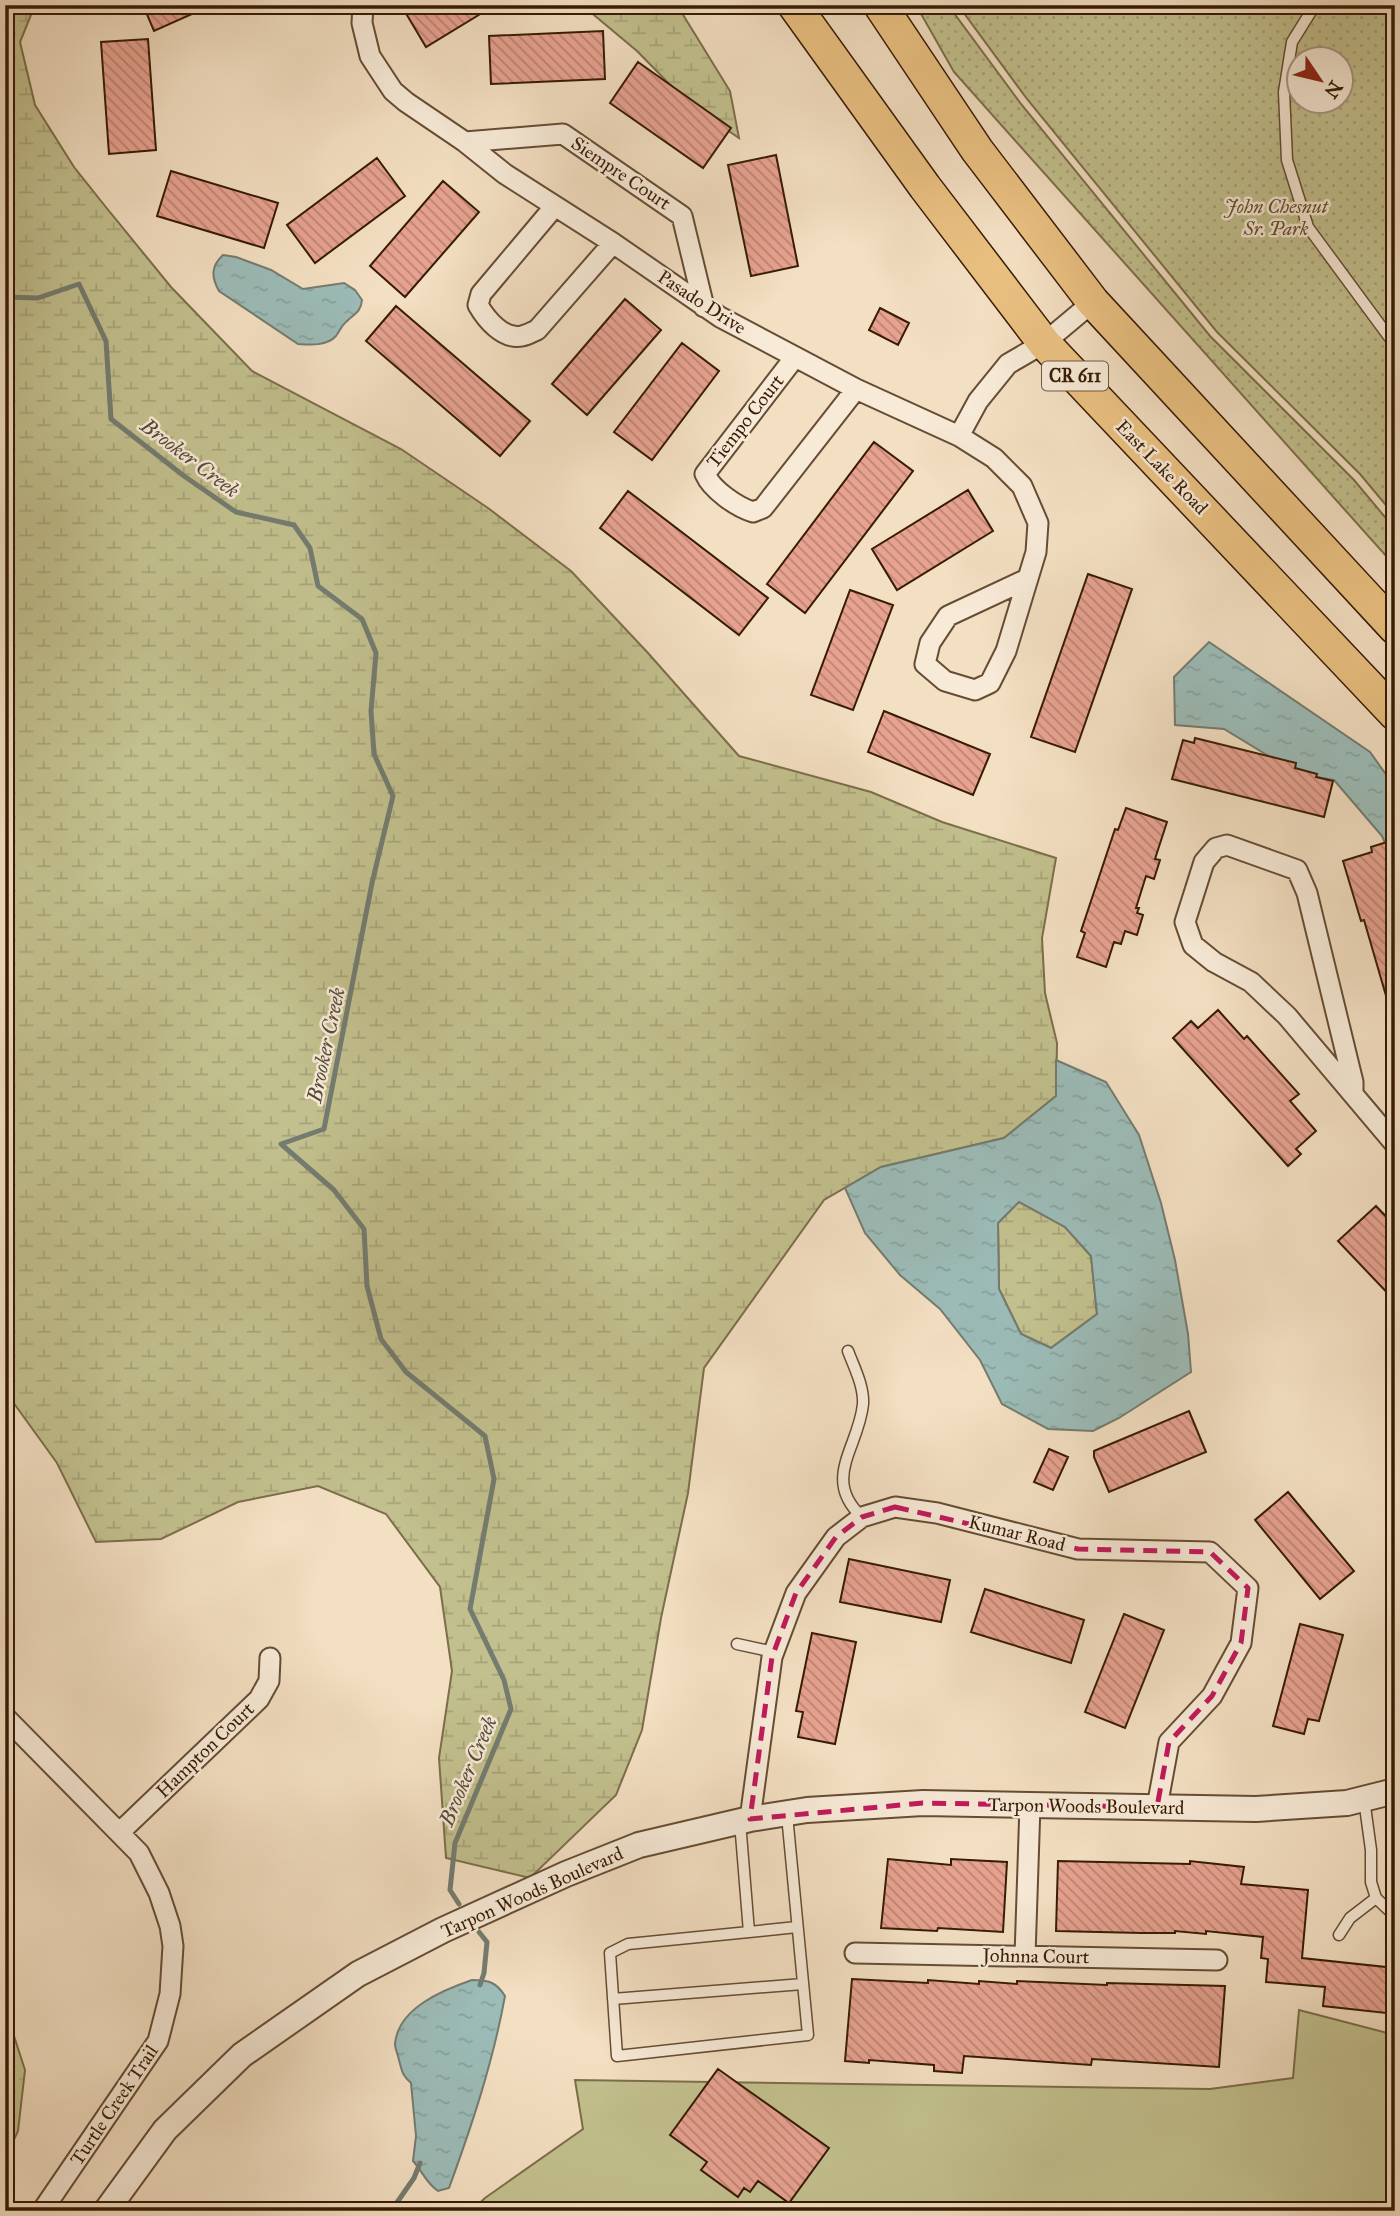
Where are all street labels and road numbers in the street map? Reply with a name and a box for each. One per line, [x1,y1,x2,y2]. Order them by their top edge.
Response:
street label: Siempre Court [567,131,675,215]
street label: Pasado Drive [653,265,751,339]
road number: CR 611 [1042,362,1108,390]
street label: Tiempo Court [701,370,789,472]
street label: East Lake Road [1111,415,1213,519]
street label: Kumar Road [966,1510,1068,1556]
street label: Hampton Court [151,1697,259,1803]
street label: Tarpon Woods Boulevard [987,1793,1185,1819]
street label: Tarpon Woods Boulevard [437,1841,627,1943]
street label: Johnna Court [980,1944,1090,1969]
street label: Turtle Creek Trail [65,2040,163,2170]

